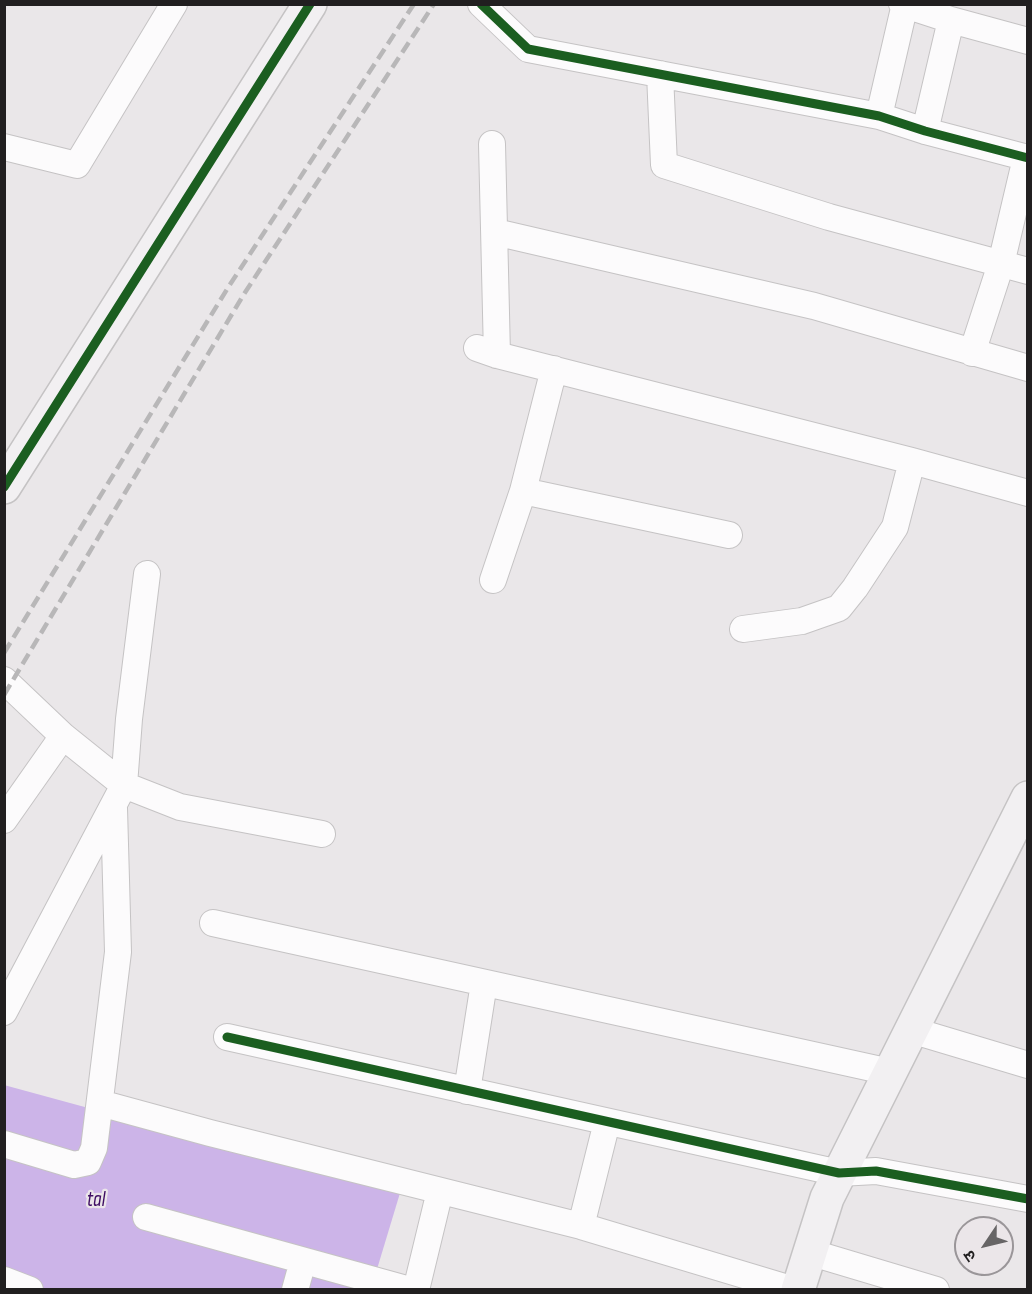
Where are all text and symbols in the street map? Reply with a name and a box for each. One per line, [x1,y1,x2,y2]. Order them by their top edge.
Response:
water label: tal [87,1188,105,1214]
north arrow [954,1216,1014,1276]
text: उ [960,1246,981,1265]

